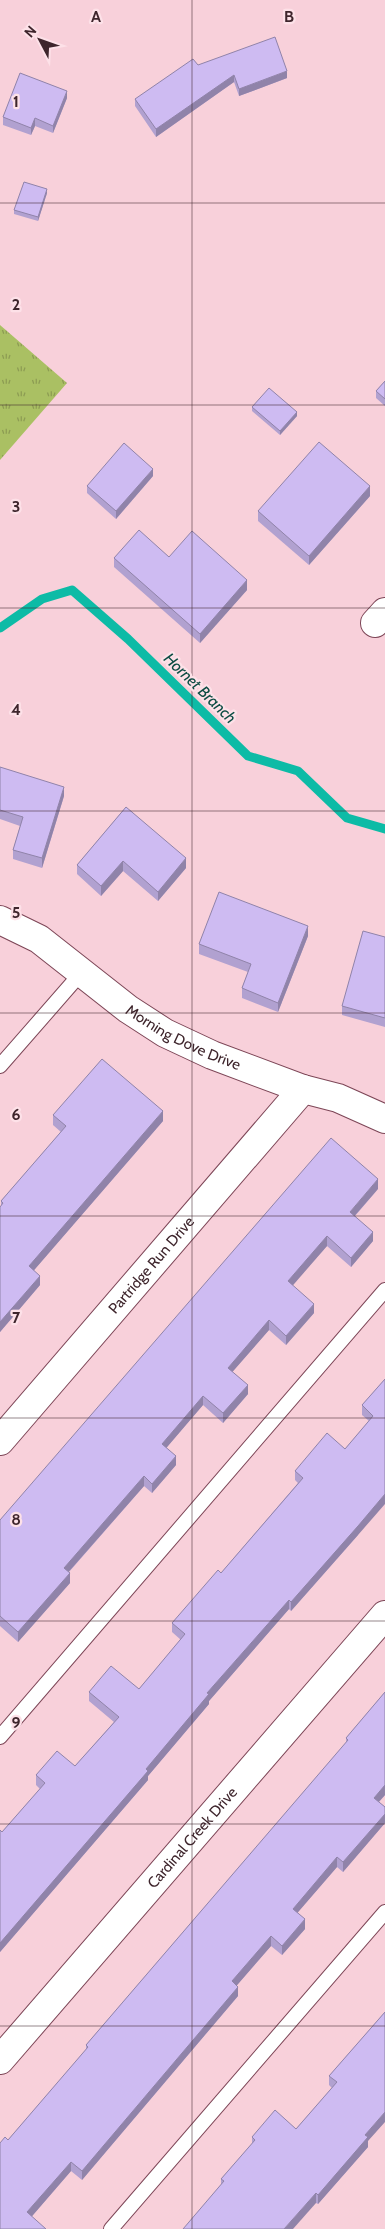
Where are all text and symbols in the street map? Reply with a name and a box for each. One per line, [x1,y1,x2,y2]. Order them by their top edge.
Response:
text: A [91,7,101,26]
text: B [284,7,294,26]
north arrow [15,15,65,65]
text: N [20,22,40,41]
text: 1 [13,92,19,111]
text: 2 [12,295,20,314]
text: 3 [12,497,20,516]
water label: Hornet Branch [160,649,240,727]
text: 4 [11,700,21,719]
text: 5 [12,903,20,922]
street label: Morning Dove Drive [122,1001,243,1074]
text: 6 [12,1105,21,1124]
street label: Partridge Run Drive [105,1213,198,1317]
text: 7 [12,1308,21,1327]
text: 8 [11,1510,21,1529]
text: 9 [12,1713,21,1732]
street label: Cardinal Creek Drive [144,1783,241,1892]

